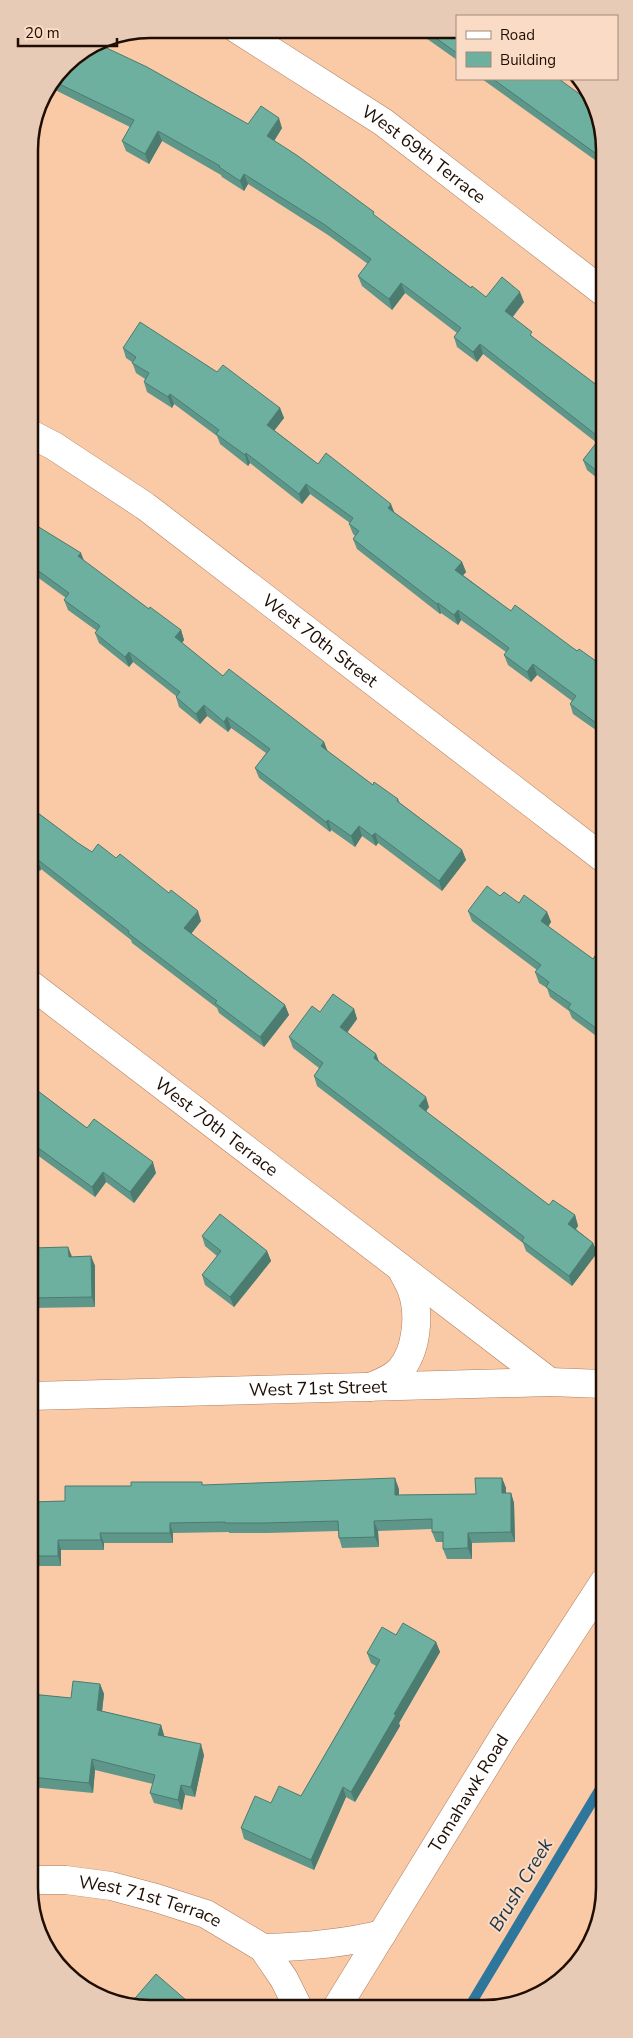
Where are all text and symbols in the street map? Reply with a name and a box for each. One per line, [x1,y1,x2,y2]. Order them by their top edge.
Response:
scale bar [18,15,116,47]
legend [456,15,618,80]
text: 20 m [25,23,60,43]
text: Road [500,25,535,45]
text: Building [500,50,556,70]
street label: West 69th Terrace [357,100,491,209]
street label: West 70th Street [257,588,383,693]
street label: West 70th Terrace [150,1072,283,1182]
street label: West 71st Street [248,1374,388,1402]
street label: Tomahawk Road [423,1730,514,1857]
water label: Brush Creek [483,1833,559,1936]
street label: West 71st Terrace [77,1870,226,1933]

